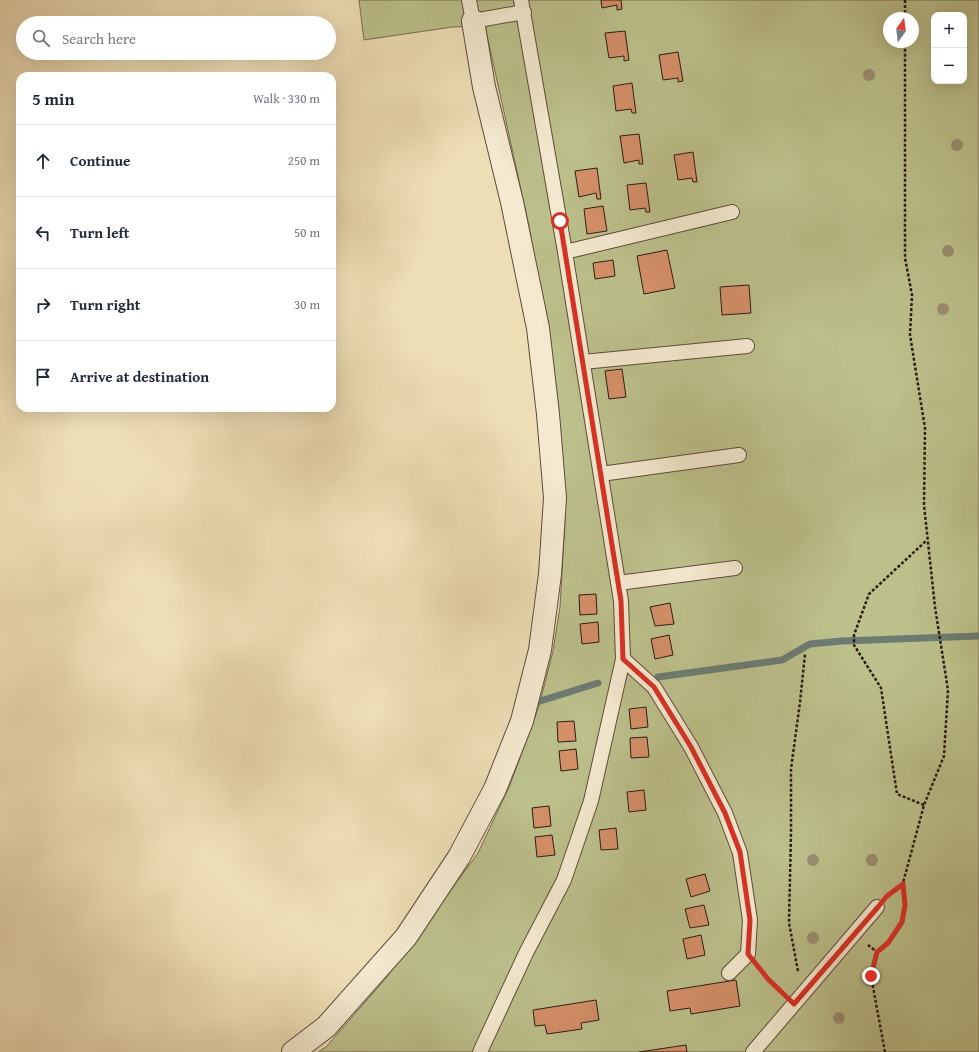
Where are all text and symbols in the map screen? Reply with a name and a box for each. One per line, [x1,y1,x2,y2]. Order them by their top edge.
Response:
north arrow [883,12,919,48]
map controls [931,12,967,84]
button: + [931,12,967,48]
search box [16,16,336,60]
icon: search [30,27,52,49]
text: Search here [62,28,136,49]
button: − [931,48,967,84]
text: 5 min [32,86,74,111]
text: Walk · 330 m [253,89,320,108]
icon: ahead [32,150,54,172]
text: Continue [70,150,131,171]
text: 250 m [288,151,320,170]
route start [551,212,569,230]
icon: left [32,222,54,244]
text: Turn left [70,222,129,243]
text: 50 m [294,223,320,242]
icon: right [32,294,54,316]
text: Turn right [70,294,141,315]
text: 30 m [294,295,320,314]
icon: arrive [32,366,54,388]
text: Arrive at destination [70,366,209,387]
route end [862,967,880,985]

